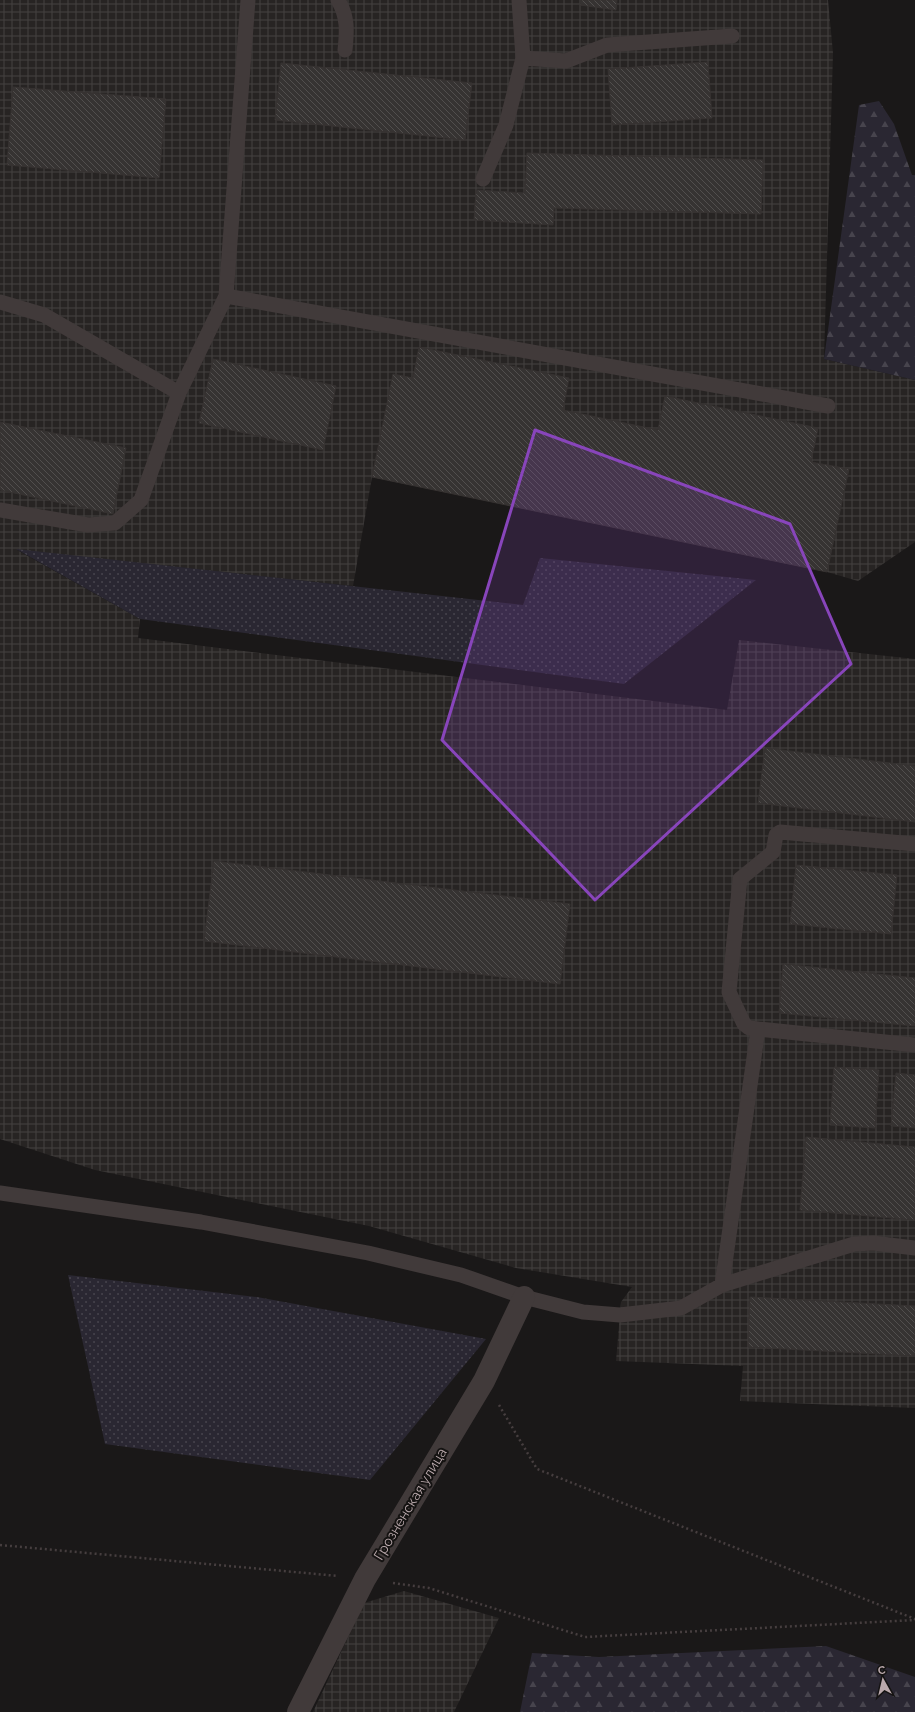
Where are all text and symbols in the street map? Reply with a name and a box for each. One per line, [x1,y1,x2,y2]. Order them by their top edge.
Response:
street label: Грозненская улица [370,1445,450,1563]
north arrow [863,1660,903,1700]
text: С [877,1664,887,1678]

